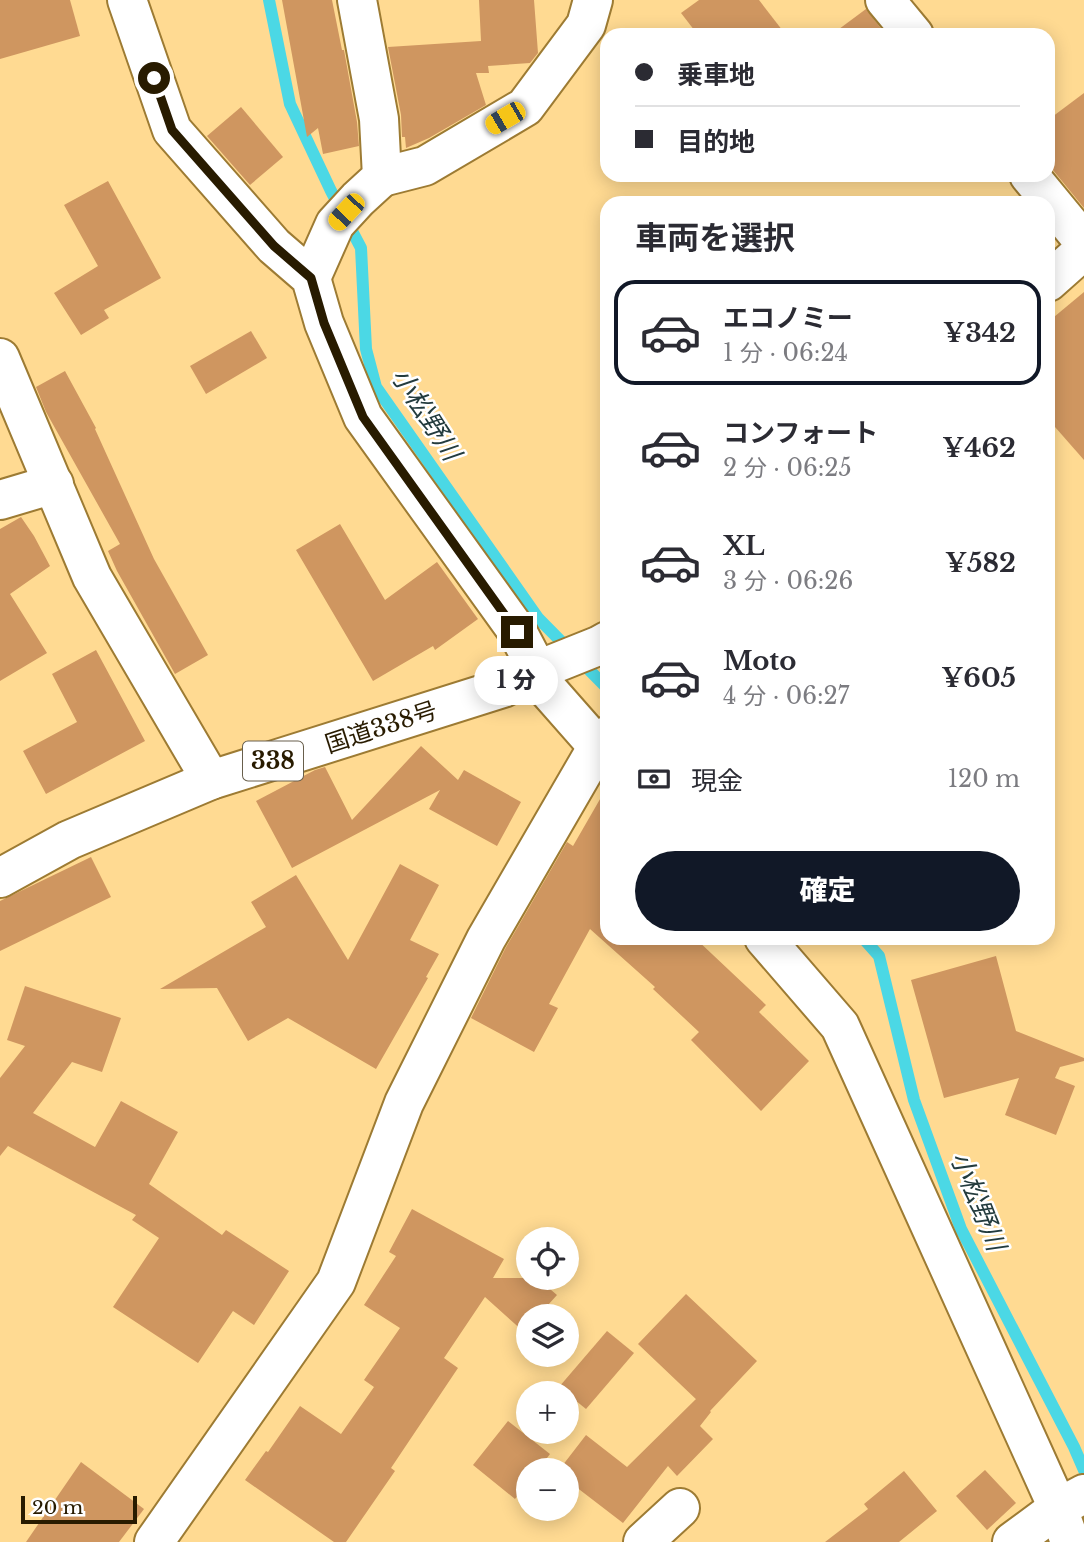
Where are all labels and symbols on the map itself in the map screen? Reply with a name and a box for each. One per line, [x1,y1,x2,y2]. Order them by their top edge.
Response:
route start [138,62,170,94]
car [482,98,529,138]
car [324,189,369,235]
water label: 小松野川 [384,362,469,469]
route end [501,616,533,648]
callout: 1 分 [475,656,559,706]
street label: 国道338号 [321,695,441,759]
road number: 338 [243,741,303,780]
water label: 小松野川 [944,1147,1013,1258]
scale bar [21,1493,136,1525]

